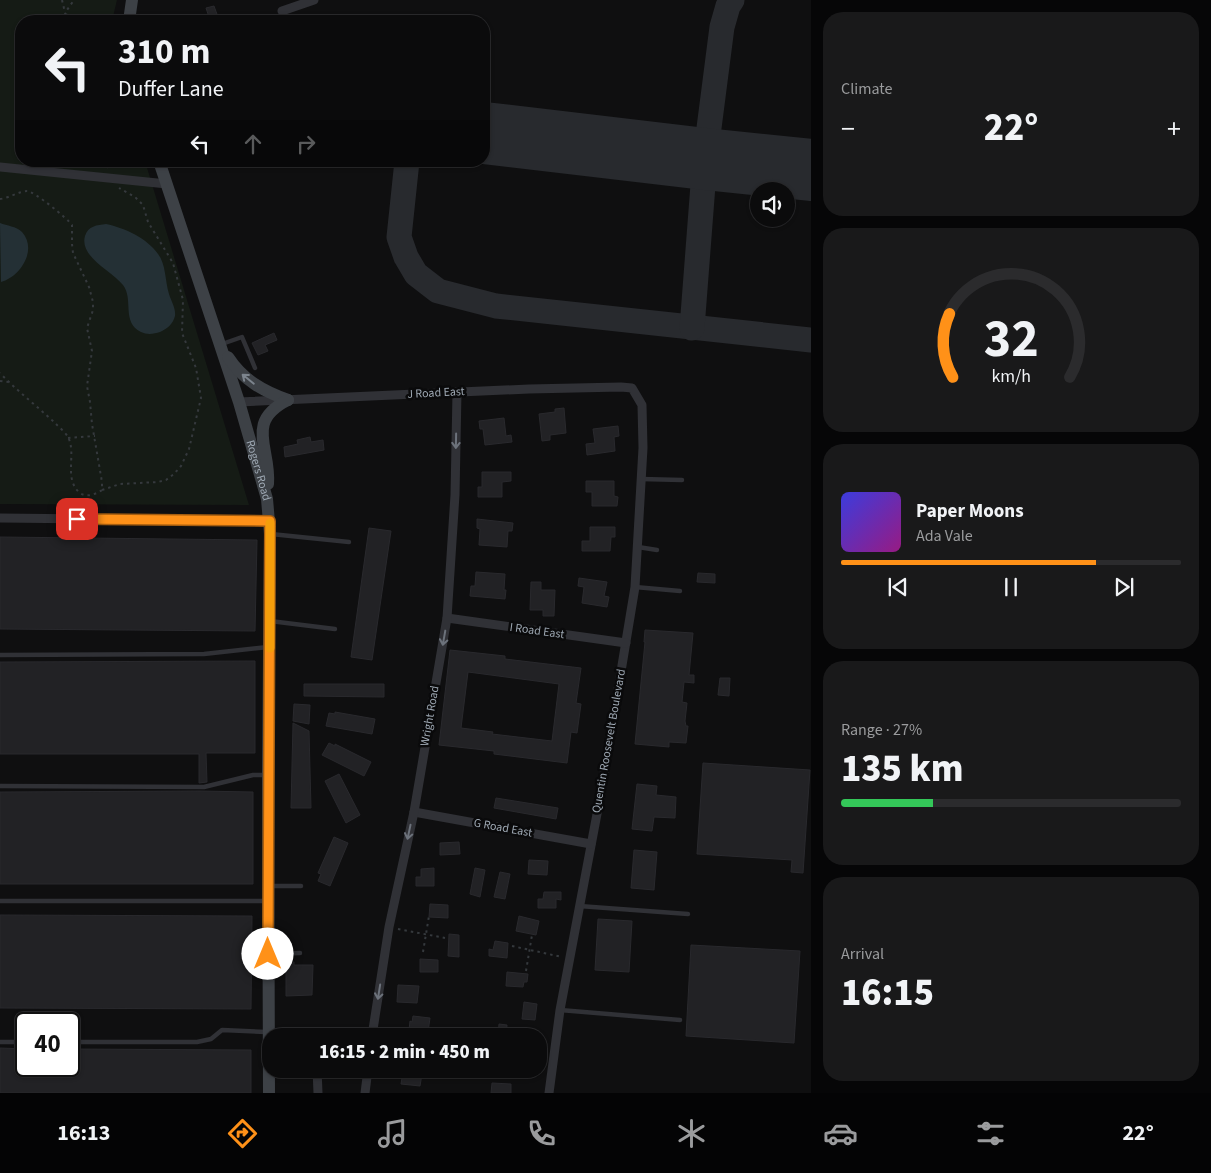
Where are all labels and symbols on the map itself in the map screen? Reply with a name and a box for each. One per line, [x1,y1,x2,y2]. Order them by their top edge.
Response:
one-way arrow [242,374,255,385]
street label: J Road East [407,383,465,403]
one-way arrow [451,432,461,449]
street label: Rogers Road [242,438,276,503]
pin [56,498,98,540]
street label: I Road East [509,619,565,643]
one-way arrow [438,630,448,646]
street label: Quentin Roosevelt Boulevard [588,668,630,814]
street label: Wright Road [416,684,444,748]
street label: G Road East [472,814,534,842]
one-way arrow [404,824,413,840]
position arrow [241,927,293,979]
one-way arrow [374,984,384,1000]
speed limit sign: 40 [15,1012,80,1077]

